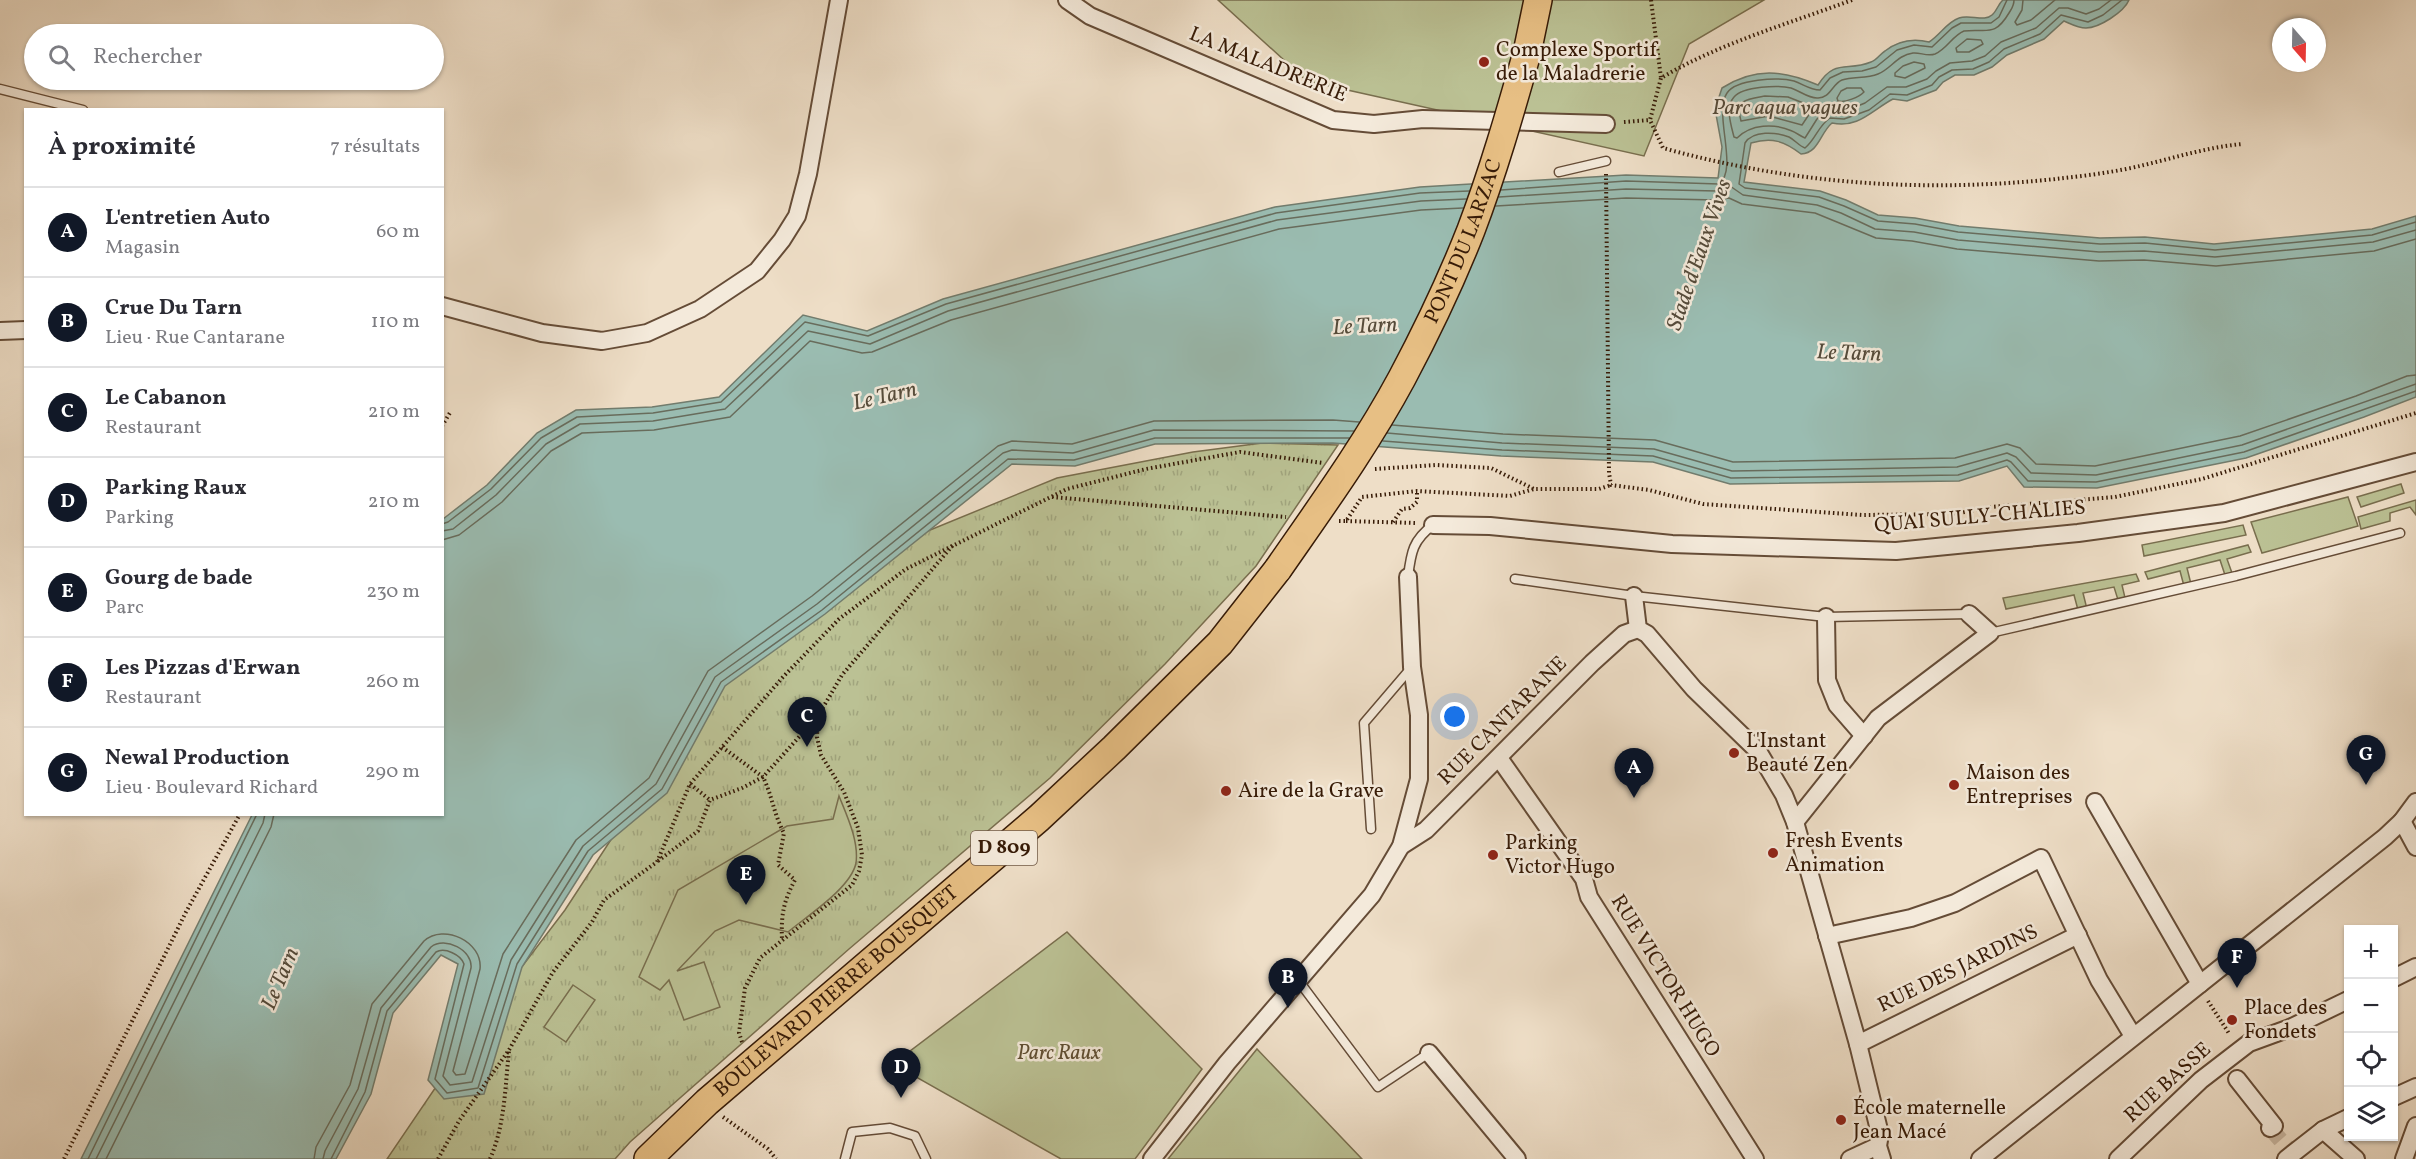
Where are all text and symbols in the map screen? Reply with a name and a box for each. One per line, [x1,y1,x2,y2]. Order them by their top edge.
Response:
north arrow [2272,18,2326,72]
street label: LA MALADRERIE [1185,20,1351,110]
search box [24,24,444,90]
place label: Complexe Sportif de la Maladrerie [1496,36,1658,89]
icon: search [45,41,78,74]
text: Rechercher [93,42,202,73]
marker: Complexe Sportif de la Maladrerie [1477,55,1491,69]
water label: Parc aqua vagues [1712,93,1858,124]
text: À proximité [48,129,196,165]
text: 7 résultats [330,133,420,161]
street label: PONT DU LARZAC [1417,155,1509,329]
water label: Stade d'Eaux Vives [1660,175,1740,335]
text: L'entretien Auto [105,203,270,234]
text: A [60,218,75,246]
text: 60 m [376,218,420,246]
text: Magasin [105,234,180,262]
text: Crue Du Tarn [105,293,242,324]
text: B [61,308,74,336]
text: 110 m [371,308,420,336]
water label: Le Tarn [1332,310,1398,344]
text: Lieu · Rue Cantarane [105,324,285,352]
water label: Le Tarn [1816,337,1882,371]
water label: Le Tarn [850,375,920,419]
text: Le Cabanon [105,383,226,414]
text: C [61,398,74,426]
text: 210 m [368,398,420,426]
text: Restaurant [105,414,202,442]
text: Parking Raux [105,473,247,504]
text: D [60,488,75,516]
text: 210 m [368,488,420,516]
street label: QUAI SULLY-CHALIES [1873,493,2087,541]
text: Parking [105,504,174,532]
text: Gourg de bade [105,563,253,594]
text: E [61,578,74,606]
text: 230 m [366,578,420,606]
text: Parc [105,594,144,622]
street label: RUE CANTARANE [1432,650,1574,792]
text: Les Pizzas d'Erwan [105,653,301,684]
text: F [62,668,73,696]
text: 260 m [365,668,420,696]
text: Restaurant [105,684,202,712]
pin: C [788,698,826,747]
your location [1440,702,1469,731]
place label: L'Instant Beauté Zen [1746,727,1848,780]
pin: G [2346,736,2386,785]
text: Newal Production [105,743,290,774]
marker: L'Instant Beauté Zen [1727,746,1741,760]
pin: A [1614,748,1654,798]
text: G [60,758,75,786]
text: 290 m [365,758,420,786]
place label: Maison des Entreprises [1966,759,2072,812]
text: Lieu · Boulevard Richard [105,774,318,802]
place label: Aire de la Grave [1238,777,1384,806]
marker: Maison des Entreprises [1947,778,1961,792]
marker: Aire de la Grave [1219,784,1233,798]
place label: Fresh Events Animation [1785,827,1903,880]
place label: Parking Victor Hugo [1505,829,1615,882]
road number: D 809 [971,831,1037,865]
marker: Fresh Events Animation [1766,846,1780,860]
marker: Parking Victor Hugo [1486,848,1500,862]
pin: E [726,856,766,905]
street label: BOULEVARD PIERRE BOUSQUET [708,881,964,1101]
street label: RUE VICTOR HUGO [1603,889,1727,1063]
street label: RUE DES JARDINS [1873,918,2043,1020]
map controls [2344,925,2398,1141]
button: + [2344,925,2398,979]
pin: F [2218,938,2256,988]
water label: Le Tarn [254,943,308,1015]
pin: B [1268,958,1308,1008]
button: − [2344,979,2398,1033]
place label: Place des Fondets [2244,994,2327,1047]
marker: Place des Fondets [2225,1013,2239,1027]
button: locate [2344,1033,2398,1087]
street label: RUE BASSE [2118,1036,2218,1130]
park label: Parc Raux [1017,1039,1101,1068]
pin: D [882,1048,920,1098]
button: layers [2344,1087,2398,1141]
place label: École maternelle Jean Macé [1853,1094,2006,1147]
marker: École maternelle Jean Macé [1834,1113,1848,1127]

